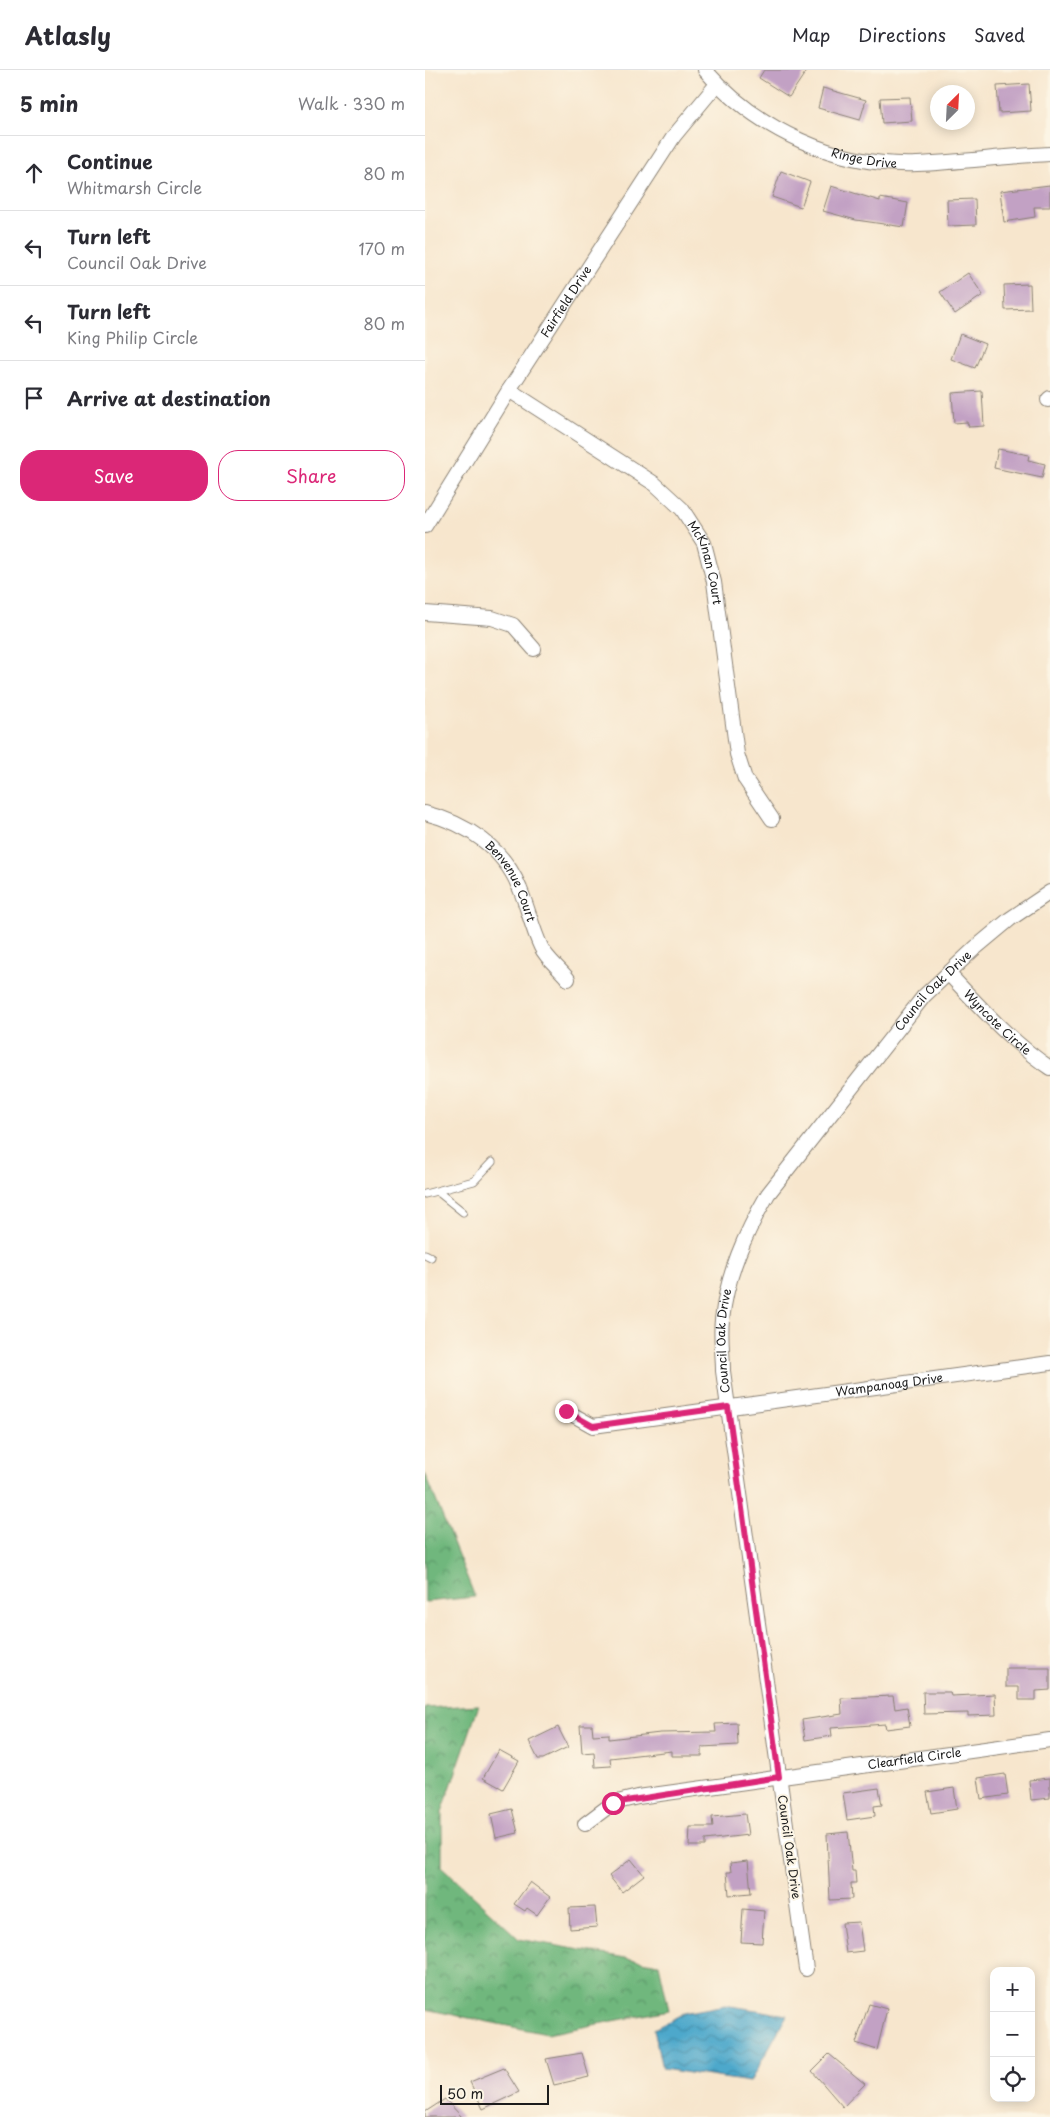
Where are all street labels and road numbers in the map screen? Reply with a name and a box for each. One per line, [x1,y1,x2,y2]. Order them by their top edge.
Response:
street label: Ringe Drive [829,143,898,172]
street label: Fairfield Drive [535,262,595,341]
street label: McKinan Court [684,517,727,606]
street label: Benvenue Court [481,836,541,924]
street label: Council Oak Drive [890,946,975,1034]
street label: Wyncote Circle [960,985,1036,1059]
street label: Council Oak Drive [711,1286,735,1394]
street label: Wampanoag Drive [834,1368,944,1400]
street label: Clearfield Circle [866,1742,963,1773]
street label: Council Oak Drive [774,1794,806,1901]

